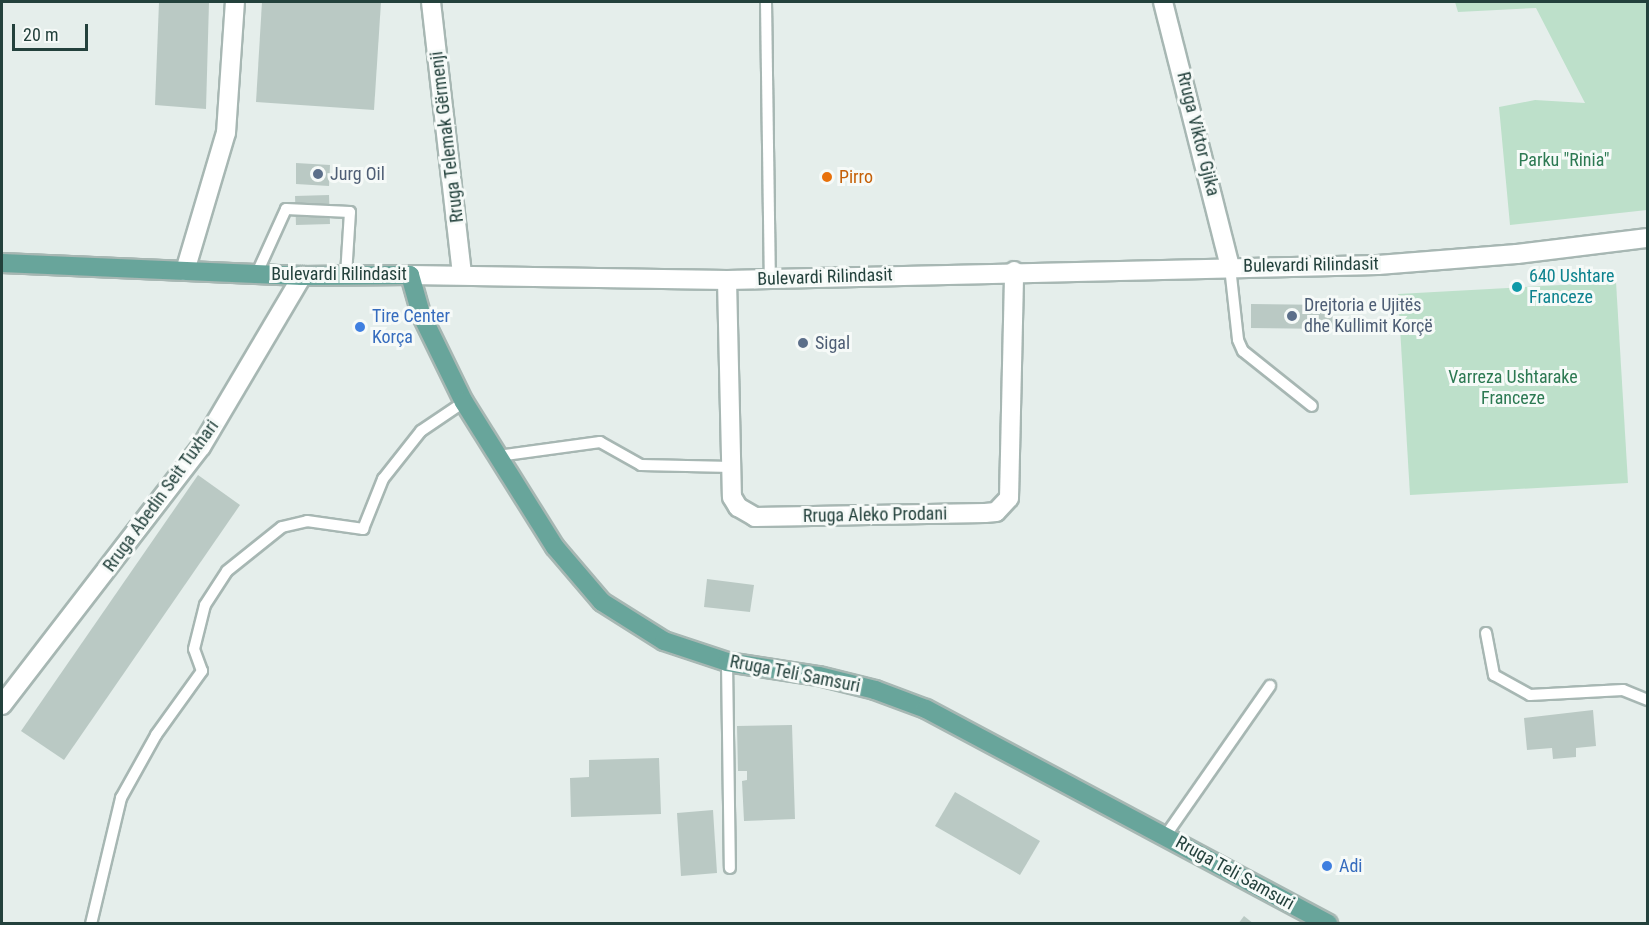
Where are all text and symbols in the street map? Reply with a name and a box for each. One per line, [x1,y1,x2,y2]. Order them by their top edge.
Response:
scale bar [15,12,92,50]
text: 20 m [23,24,58,45]
street label: Rruga Telemak Gërmenji [426,50,468,224]
street label: Rruga Viktor Gjika [1172,70,1224,198]
park label: Parku "Rinia" [1518,149,1610,171]
place label: Jurg Oil [330,163,385,185]
place label: Pirro [839,166,873,188]
marker: Jurg Oil [311,167,325,181]
marker: Pirro [820,170,834,184]
street label: Bulevardi Rilindasit [1243,253,1379,277]
street label: Bulevardi Rilindasit [271,263,407,285]
street label: Bulevardi Rilindasit [757,264,893,290]
place label: 640 Ushtare Franceze [1529,266,1615,308]
marker: 640 Ushtare Franceze [1510,280,1524,294]
place label: Drejtoria e Ujitës dhe Kullimit Korçë [1304,295,1433,338]
place label: Tire Center Korça [372,306,450,348]
marker: Drejtoria e Ujitës dhe Kullimit Korçë [1285,309,1299,323]
marker: Tire Center Korça [353,320,367,334]
place label: Sigal [815,332,850,354]
marker: Sigal [796,336,810,350]
park label: Varreza Ushtarake Franceze [1448,367,1578,410]
street label: Rruga Abedin Seit Tuxhari [99,416,223,576]
street label: Rruga Aleko Prodani [803,503,947,527]
street label: Rruga Teli Samsuri [728,651,862,697]
street label: Rruga Teli Samsuri [1172,831,1298,915]
place label: Adi [1339,855,1362,877]
marker: Adi [1320,859,1334,873]

